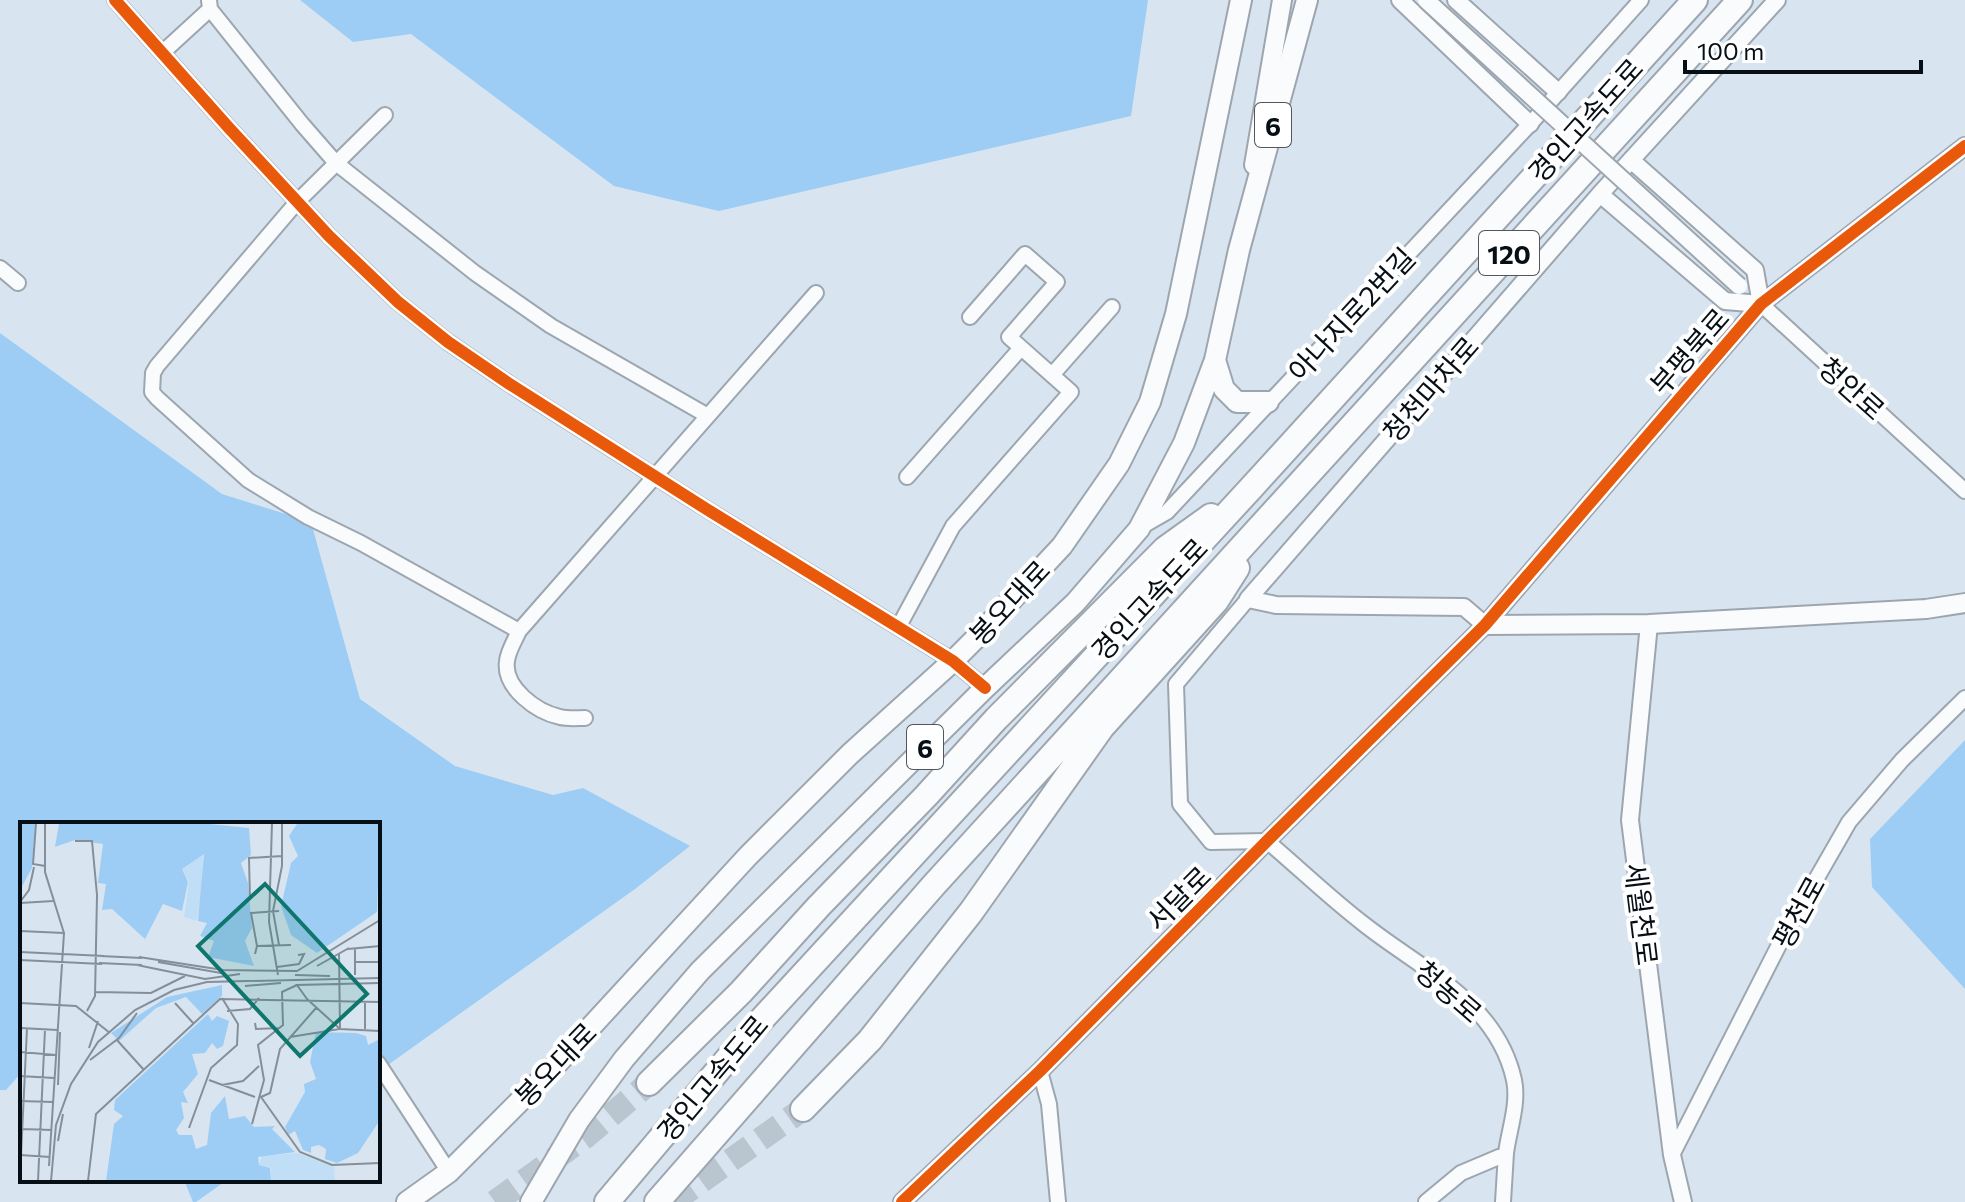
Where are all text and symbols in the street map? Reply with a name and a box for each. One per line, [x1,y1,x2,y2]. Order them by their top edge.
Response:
scale bar [1685,24,1921,74]
text: 100 m [1697,36,1764,65]
street label: 경인고속도로 [1521,51,1649,189]
road number: 6 [1255,103,1291,147]
road number: 120 [1479,231,1539,275]
street label: 아나지로2번길 [1281,240,1421,388]
street label: 부평북로 [1642,301,1736,401]
street label: 청천마차로 [1375,329,1485,449]
street label: 청안로 [1812,350,1892,426]
street label: 경인고속도로 [1084,531,1214,667]
street label: 봉오대로 [961,553,1057,651]
road number: 6 [907,725,943,769]
inset map [20,822,380,1182]
street label: 서달로 [1139,859,1217,937]
street label: 세월천로 [1619,861,1665,967]
street label: 평천로 [1764,870,1832,954]
street label: 청농로 [1409,953,1489,1029]
street label: 경인고속도로 [649,1008,775,1148]
street label: 봉오대로 [507,1015,603,1113]

